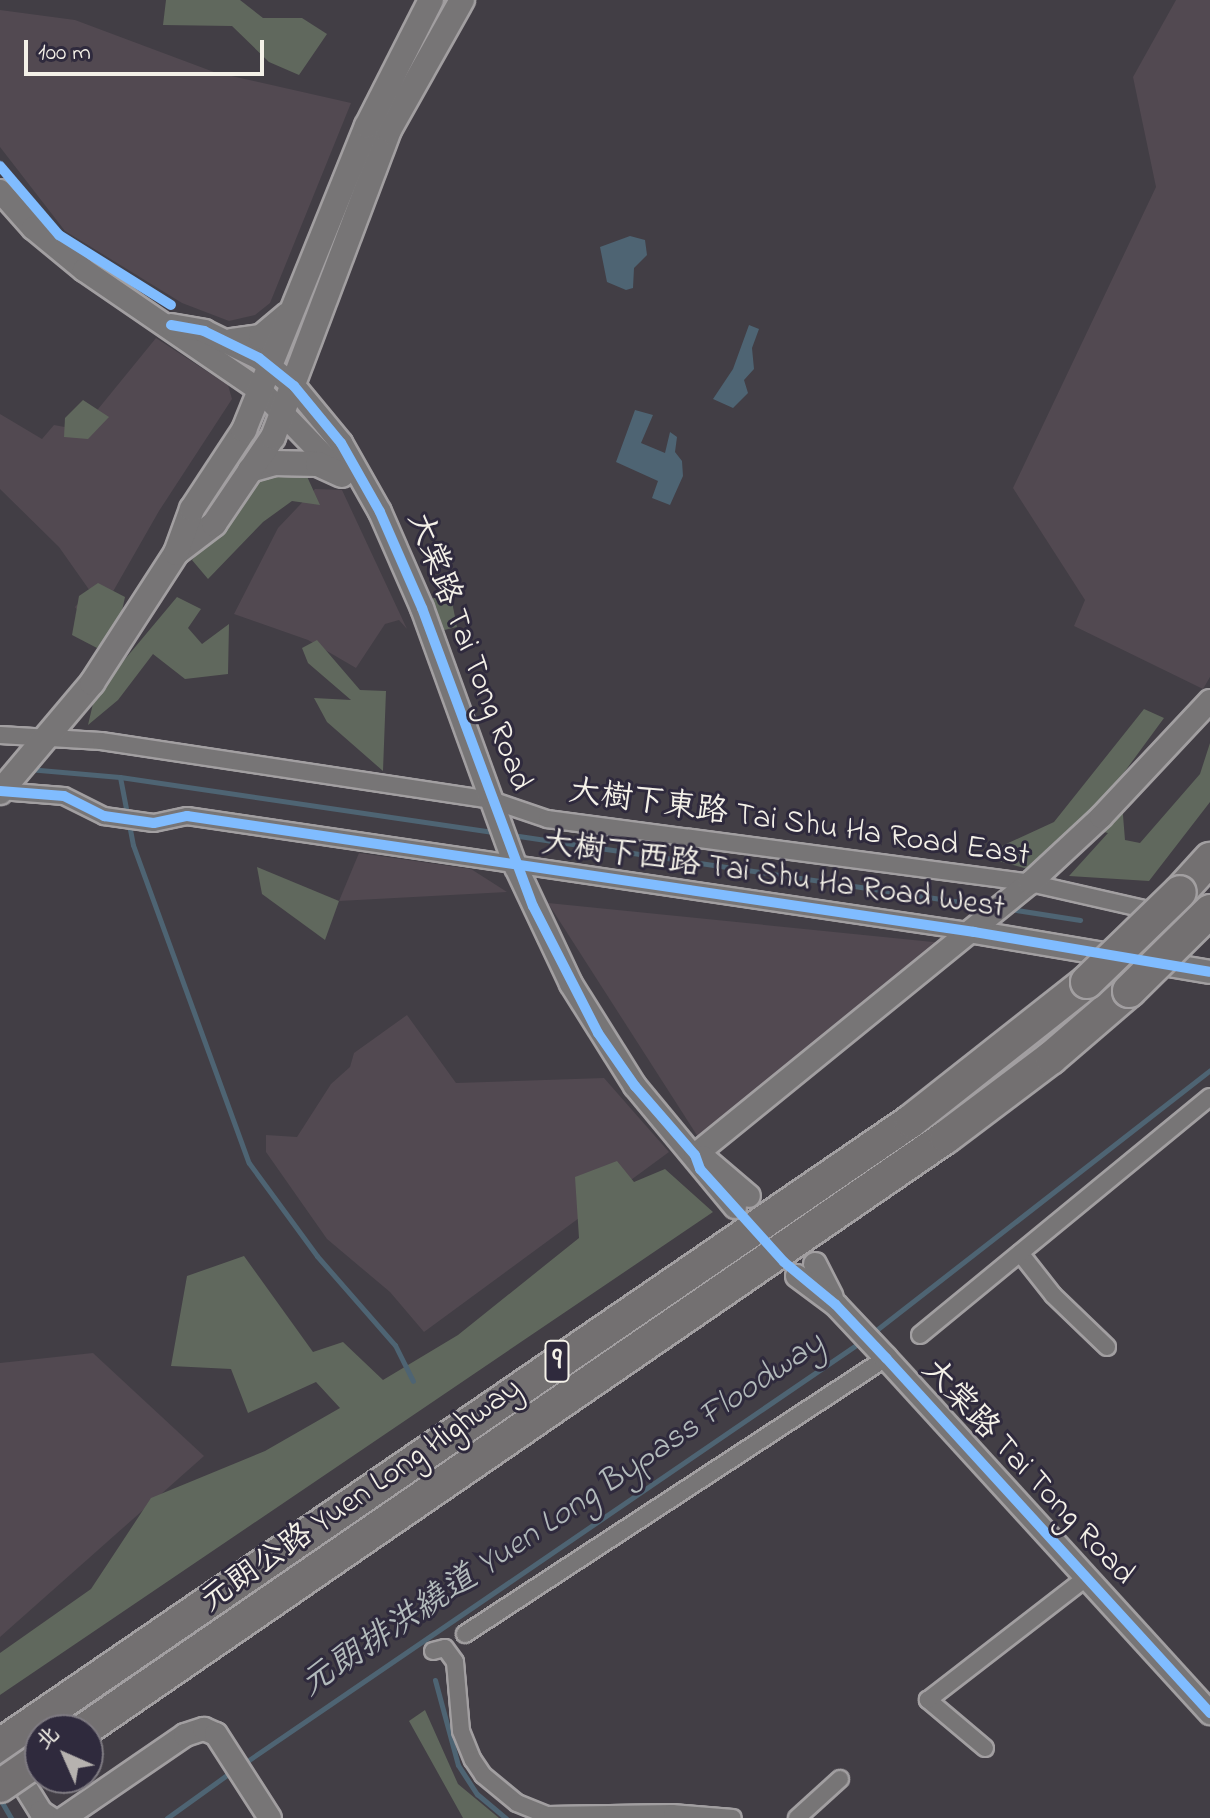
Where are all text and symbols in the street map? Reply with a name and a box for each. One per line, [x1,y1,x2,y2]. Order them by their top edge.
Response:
scale bar [28,24,268,74]
text: 100 m [38,36,91,71]
street label: 大棠路 Tai Tong Road [397,507,539,797]
street label: 大樹下東路 Tai Shu Ha Road East [566,774,1032,876]
street label: 大樹下西路 Tai Shu Ha Road West [539,825,1007,929]
water label: 元朗排洪繞道 Yuen Long Bypass Floodway [294,1324,832,1706]
road number: 9 [543,1335,571,1387]
street label: 大棠路 Tai Tong Road [912,1352,1142,1594]
street label: 元朗公路 Yuen Long Highway [194,1371,530,1621]
north arrow [24,1714,104,1794]
text: 北 [29,1719,68,1758]

